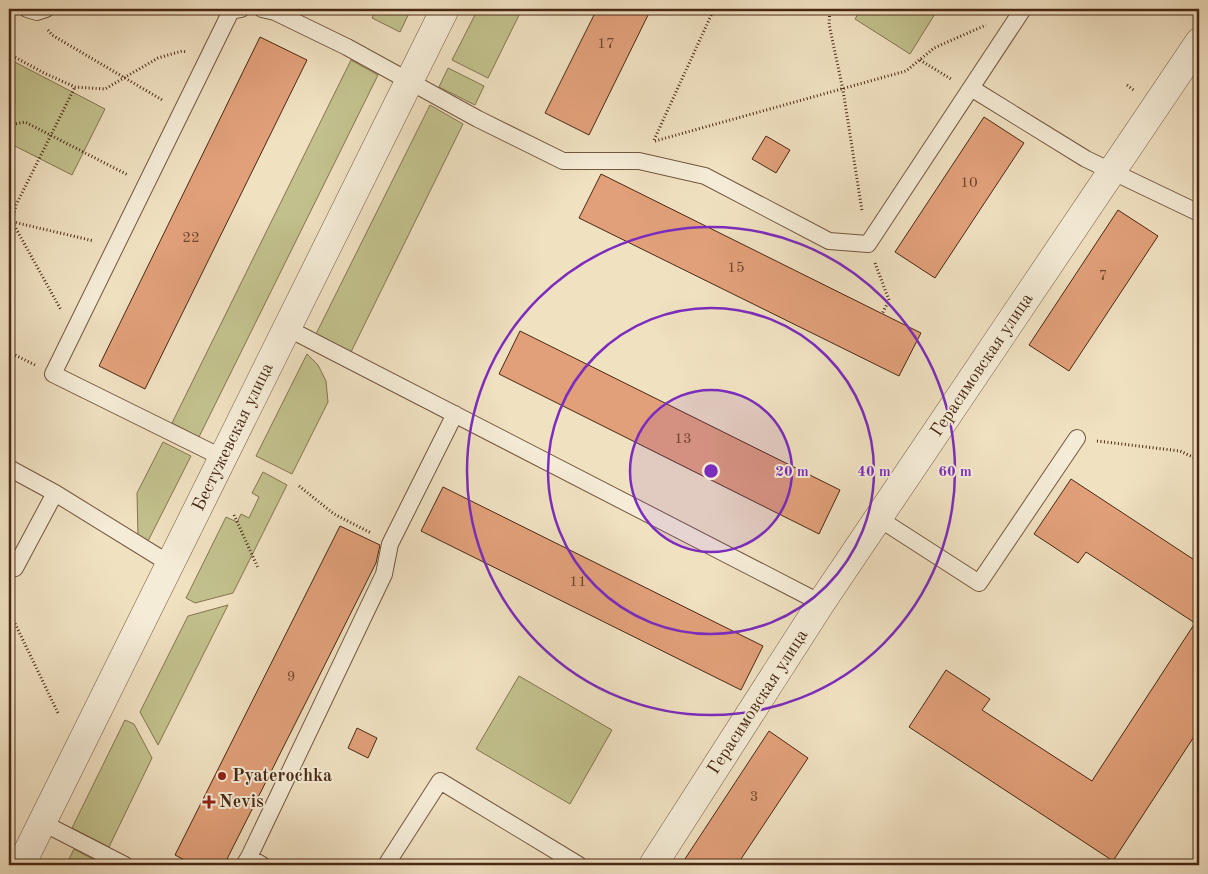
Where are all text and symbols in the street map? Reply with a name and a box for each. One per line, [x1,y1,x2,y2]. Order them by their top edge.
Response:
house number: 17 [597,37,615,52]
house number: 10 [960,176,978,191]
house number: 22 [182,231,200,246]
house number: 15 [727,261,745,276]
house number: 7 [1099,269,1107,284]
street label: Герасимовская улица [927,290,1037,440]
street label: Бестужевская улица [189,360,277,514]
house number: 13 [674,432,692,447]
centre of rings [702,462,720,480]
text: 20 m [775,465,809,480]
text: 40 m [857,465,891,480]
text: 60 m [938,465,972,480]
house number: 11 [569,575,587,590]
street label: Герасимовская улица [705,626,812,778]
house number: 9 [287,670,295,685]
place label: Pyaterochka [232,767,332,785]
marker: Pyaterochka [216,770,228,782]
house number: 3 [750,790,758,805]
place label: Nevis [219,793,264,811]
marker: Nevis [203,796,215,808]

